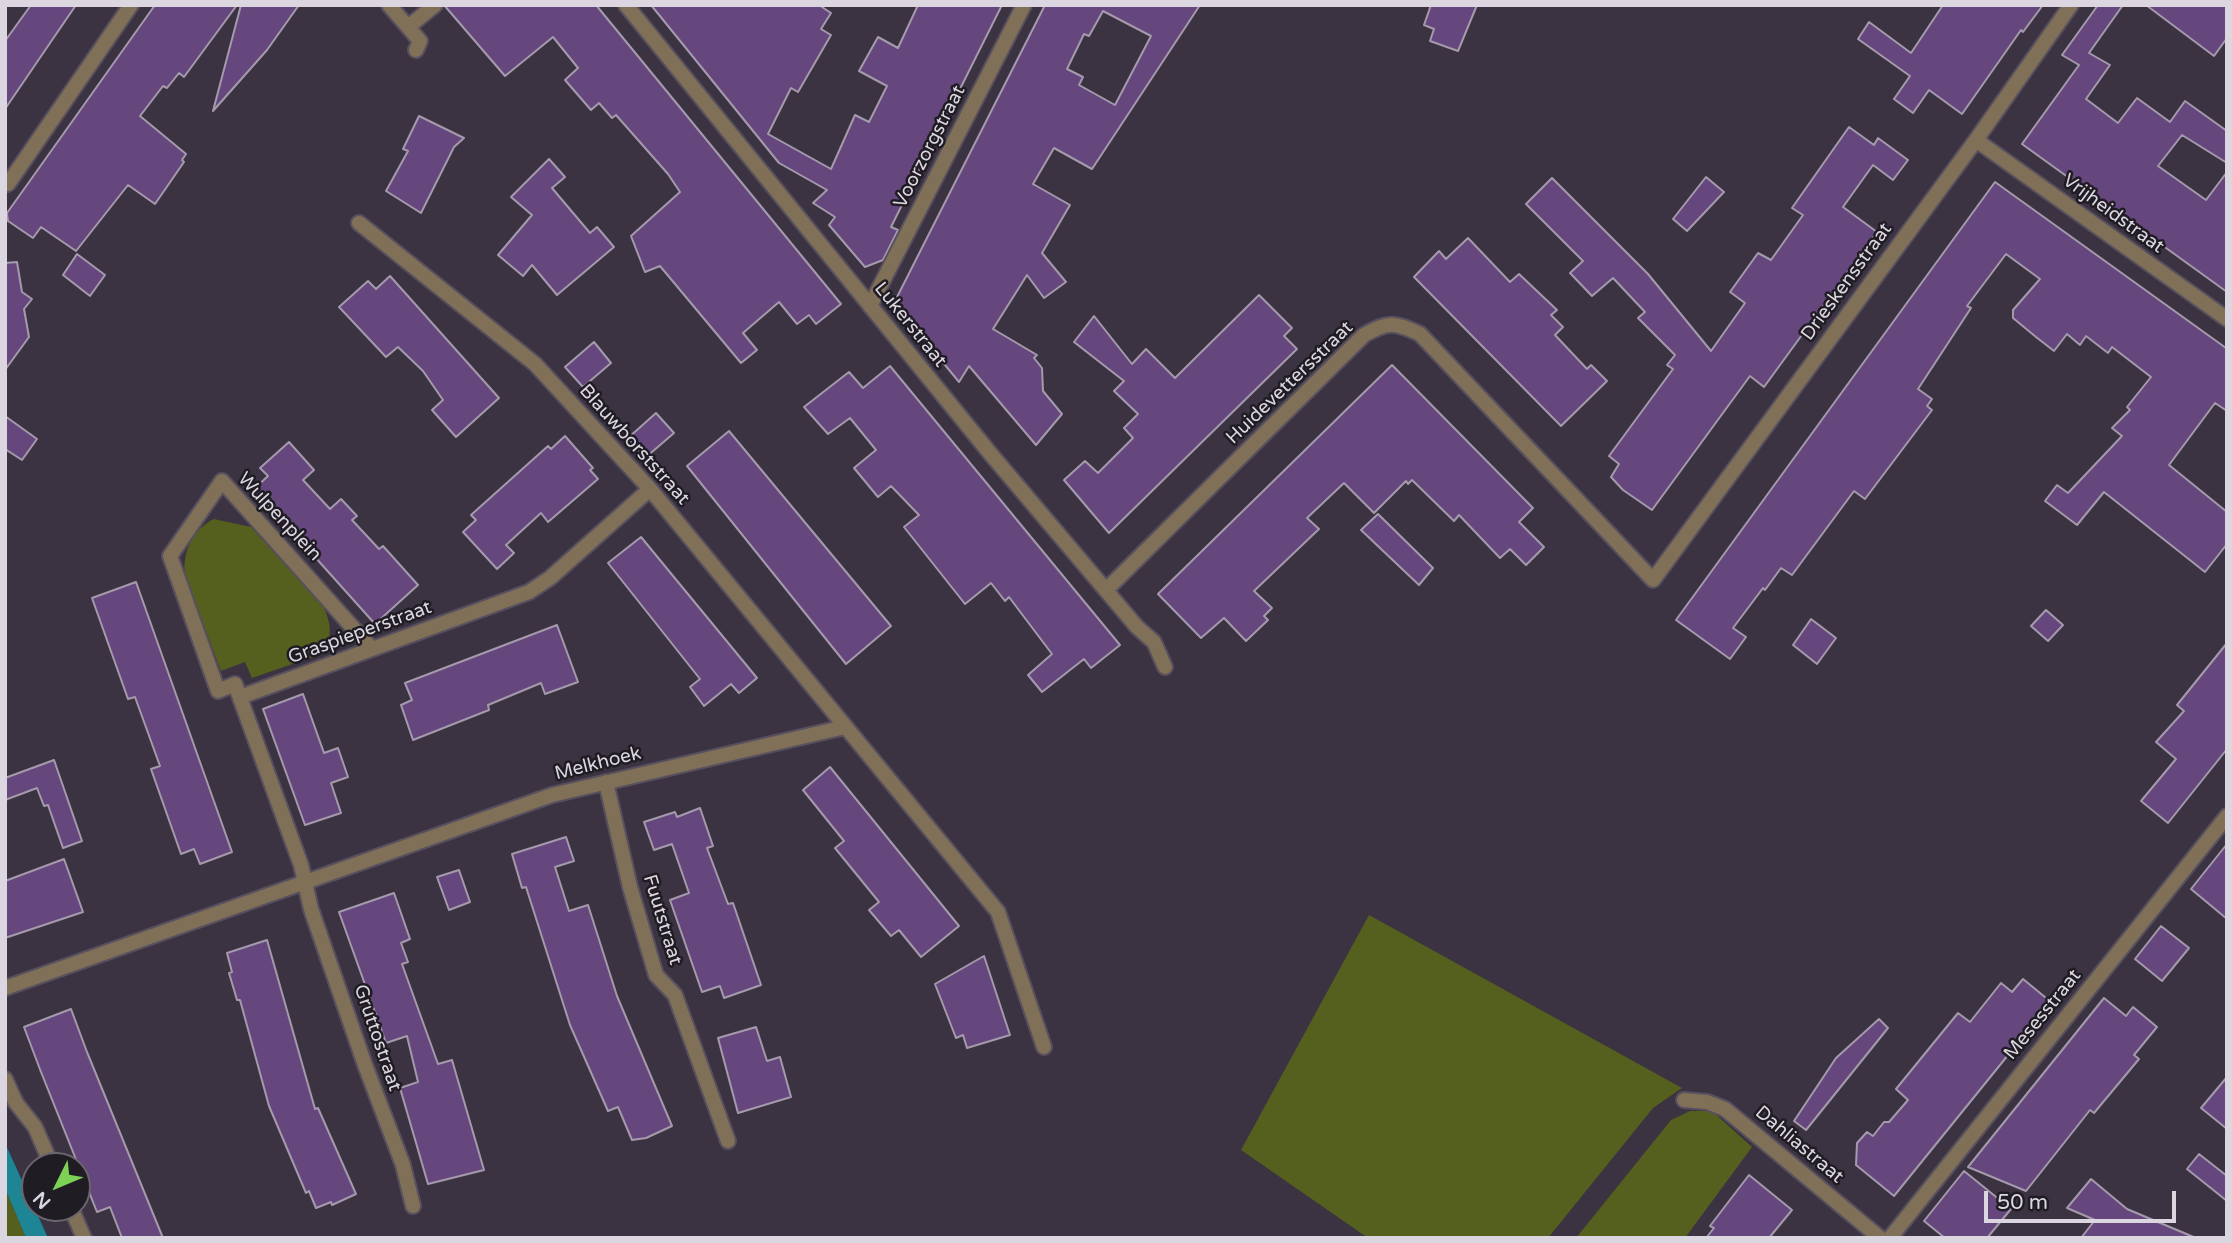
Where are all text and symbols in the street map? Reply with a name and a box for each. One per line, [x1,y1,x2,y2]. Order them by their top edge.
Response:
street label: Voorzorgstraat [889,82,971,212]
street label: Vrijheidstraat [2058,169,2168,259]
street label: Drieskensstraat [1797,219,1897,345]
street label: Lukerstraat [869,278,951,372]
street label: Huidevettersstraat [1222,317,1358,449]
street label: Blauwborststraat [574,380,694,510]
street label: Wulpenplein [232,468,326,566]
street label: Graspieperstraat [285,596,435,670]
street label: Melkhoek [552,742,644,786]
street label: Fuutstraat [637,872,687,968]
street label: Mesesstraat [2000,965,2086,1065]
street label: Gruttostraat [348,982,406,1094]
street label: Dahliastraat [1750,1101,1848,1189]
north arrow [21,1152,91,1222]
scale bar [1987,1176,2180,1220]
text: N [29,1187,55,1213]
text: 50 m [1997,1190,2048,1215]

